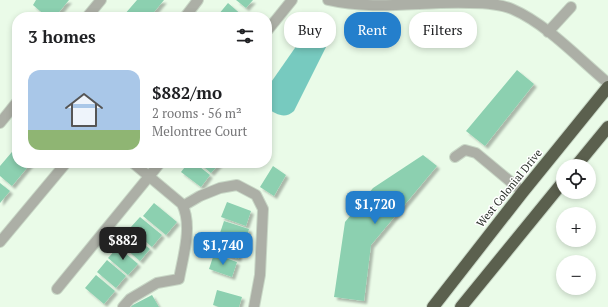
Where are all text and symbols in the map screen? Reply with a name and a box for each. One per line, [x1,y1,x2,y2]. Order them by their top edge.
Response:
chip: Buy [284,12,336,48]
chip: Rent [344,12,401,48]
chip: Filters [409,12,477,48]
text: 3 homes [28,25,96,48]
icon: filters [234,25,256,47]
text: $882/mo [152,81,222,104]
icon: home [60,86,108,134]
text: 2 rooms · 56 m² [152,104,242,122]
text: Melontree Court [152,122,247,140]
street label: West Colonial Drive [473,146,545,230]
map controls [556,159,596,295]
button: locate [556,159,596,199]
pin: $1,720 [342,191,408,225]
text: $1,720 [355,195,395,213]
button: + [556,207,596,247]
pin: $882 [99,227,147,261]
text: $882 [108,231,138,249]
pin: $1,740 [190,232,256,266]
text: $1,740 [203,236,243,254]
button: − [556,255,596,295]

